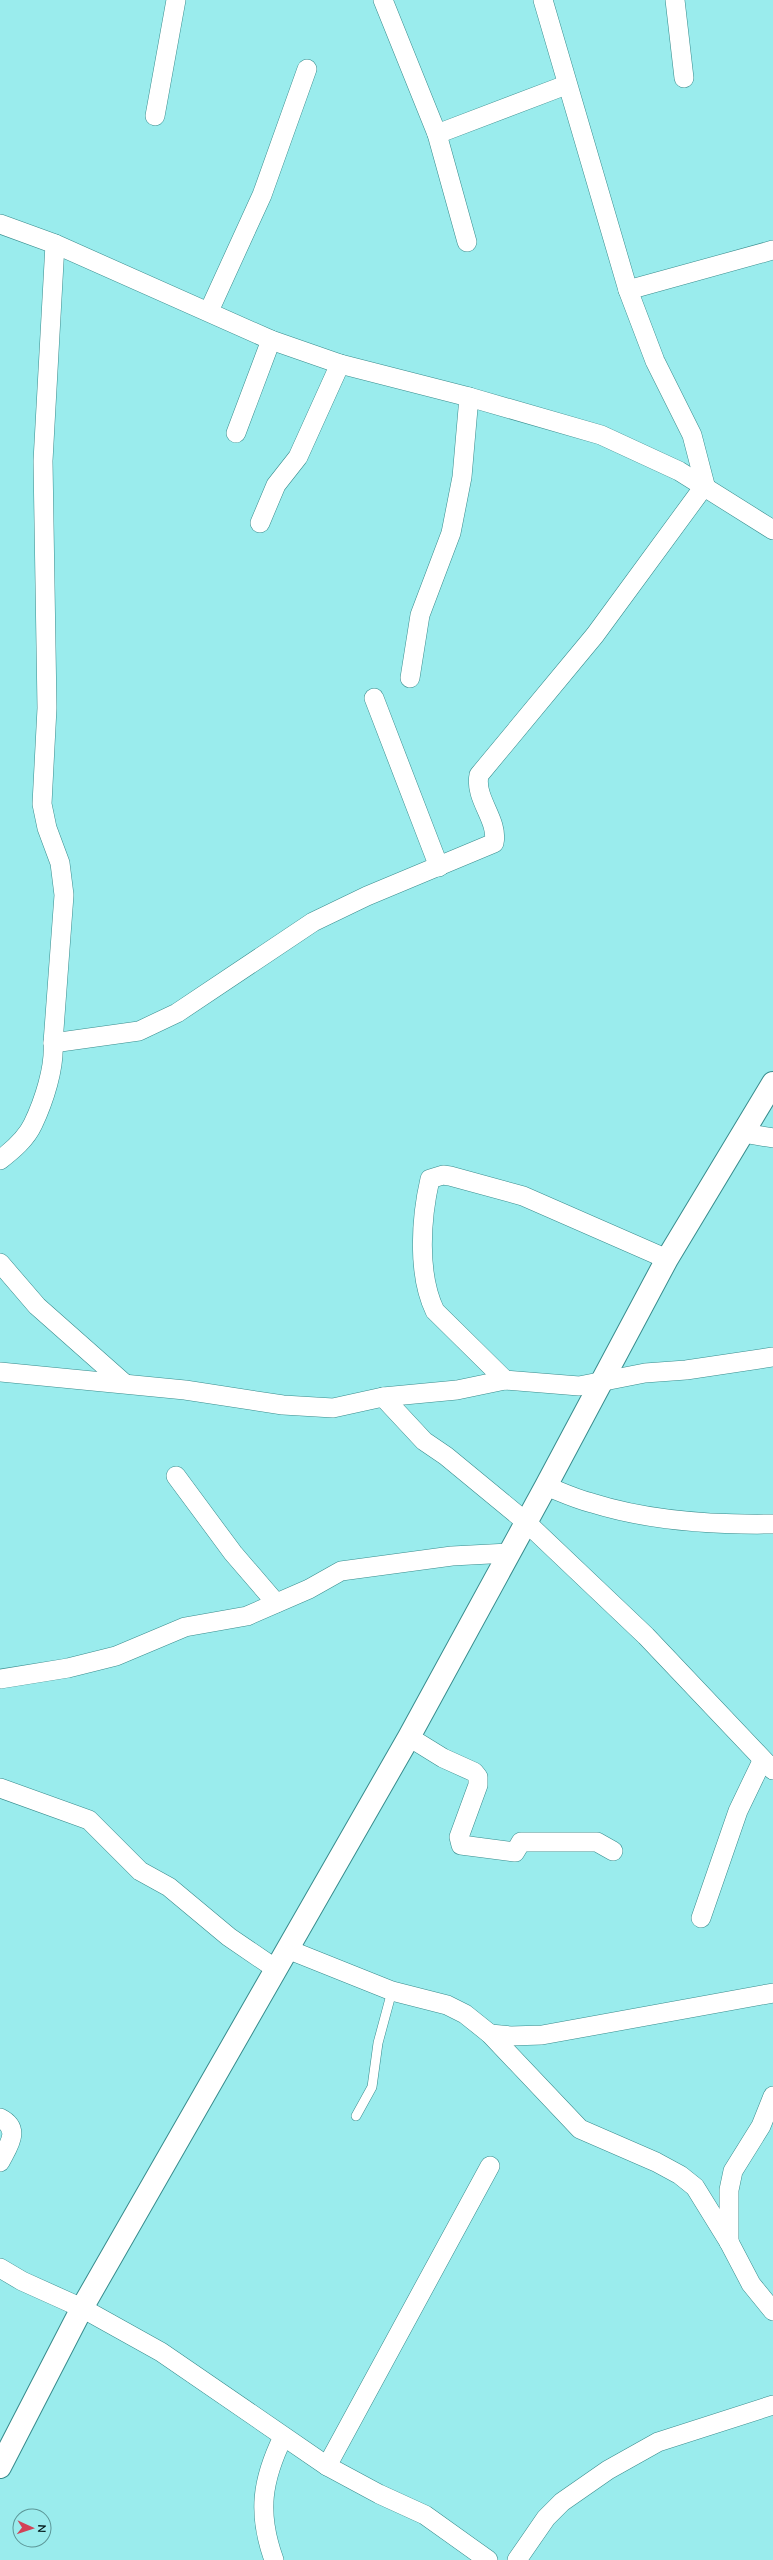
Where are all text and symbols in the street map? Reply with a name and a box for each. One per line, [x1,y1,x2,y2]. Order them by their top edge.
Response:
north arrow [12,2508,52,2548]
text: N [35,2524,49,2533]

